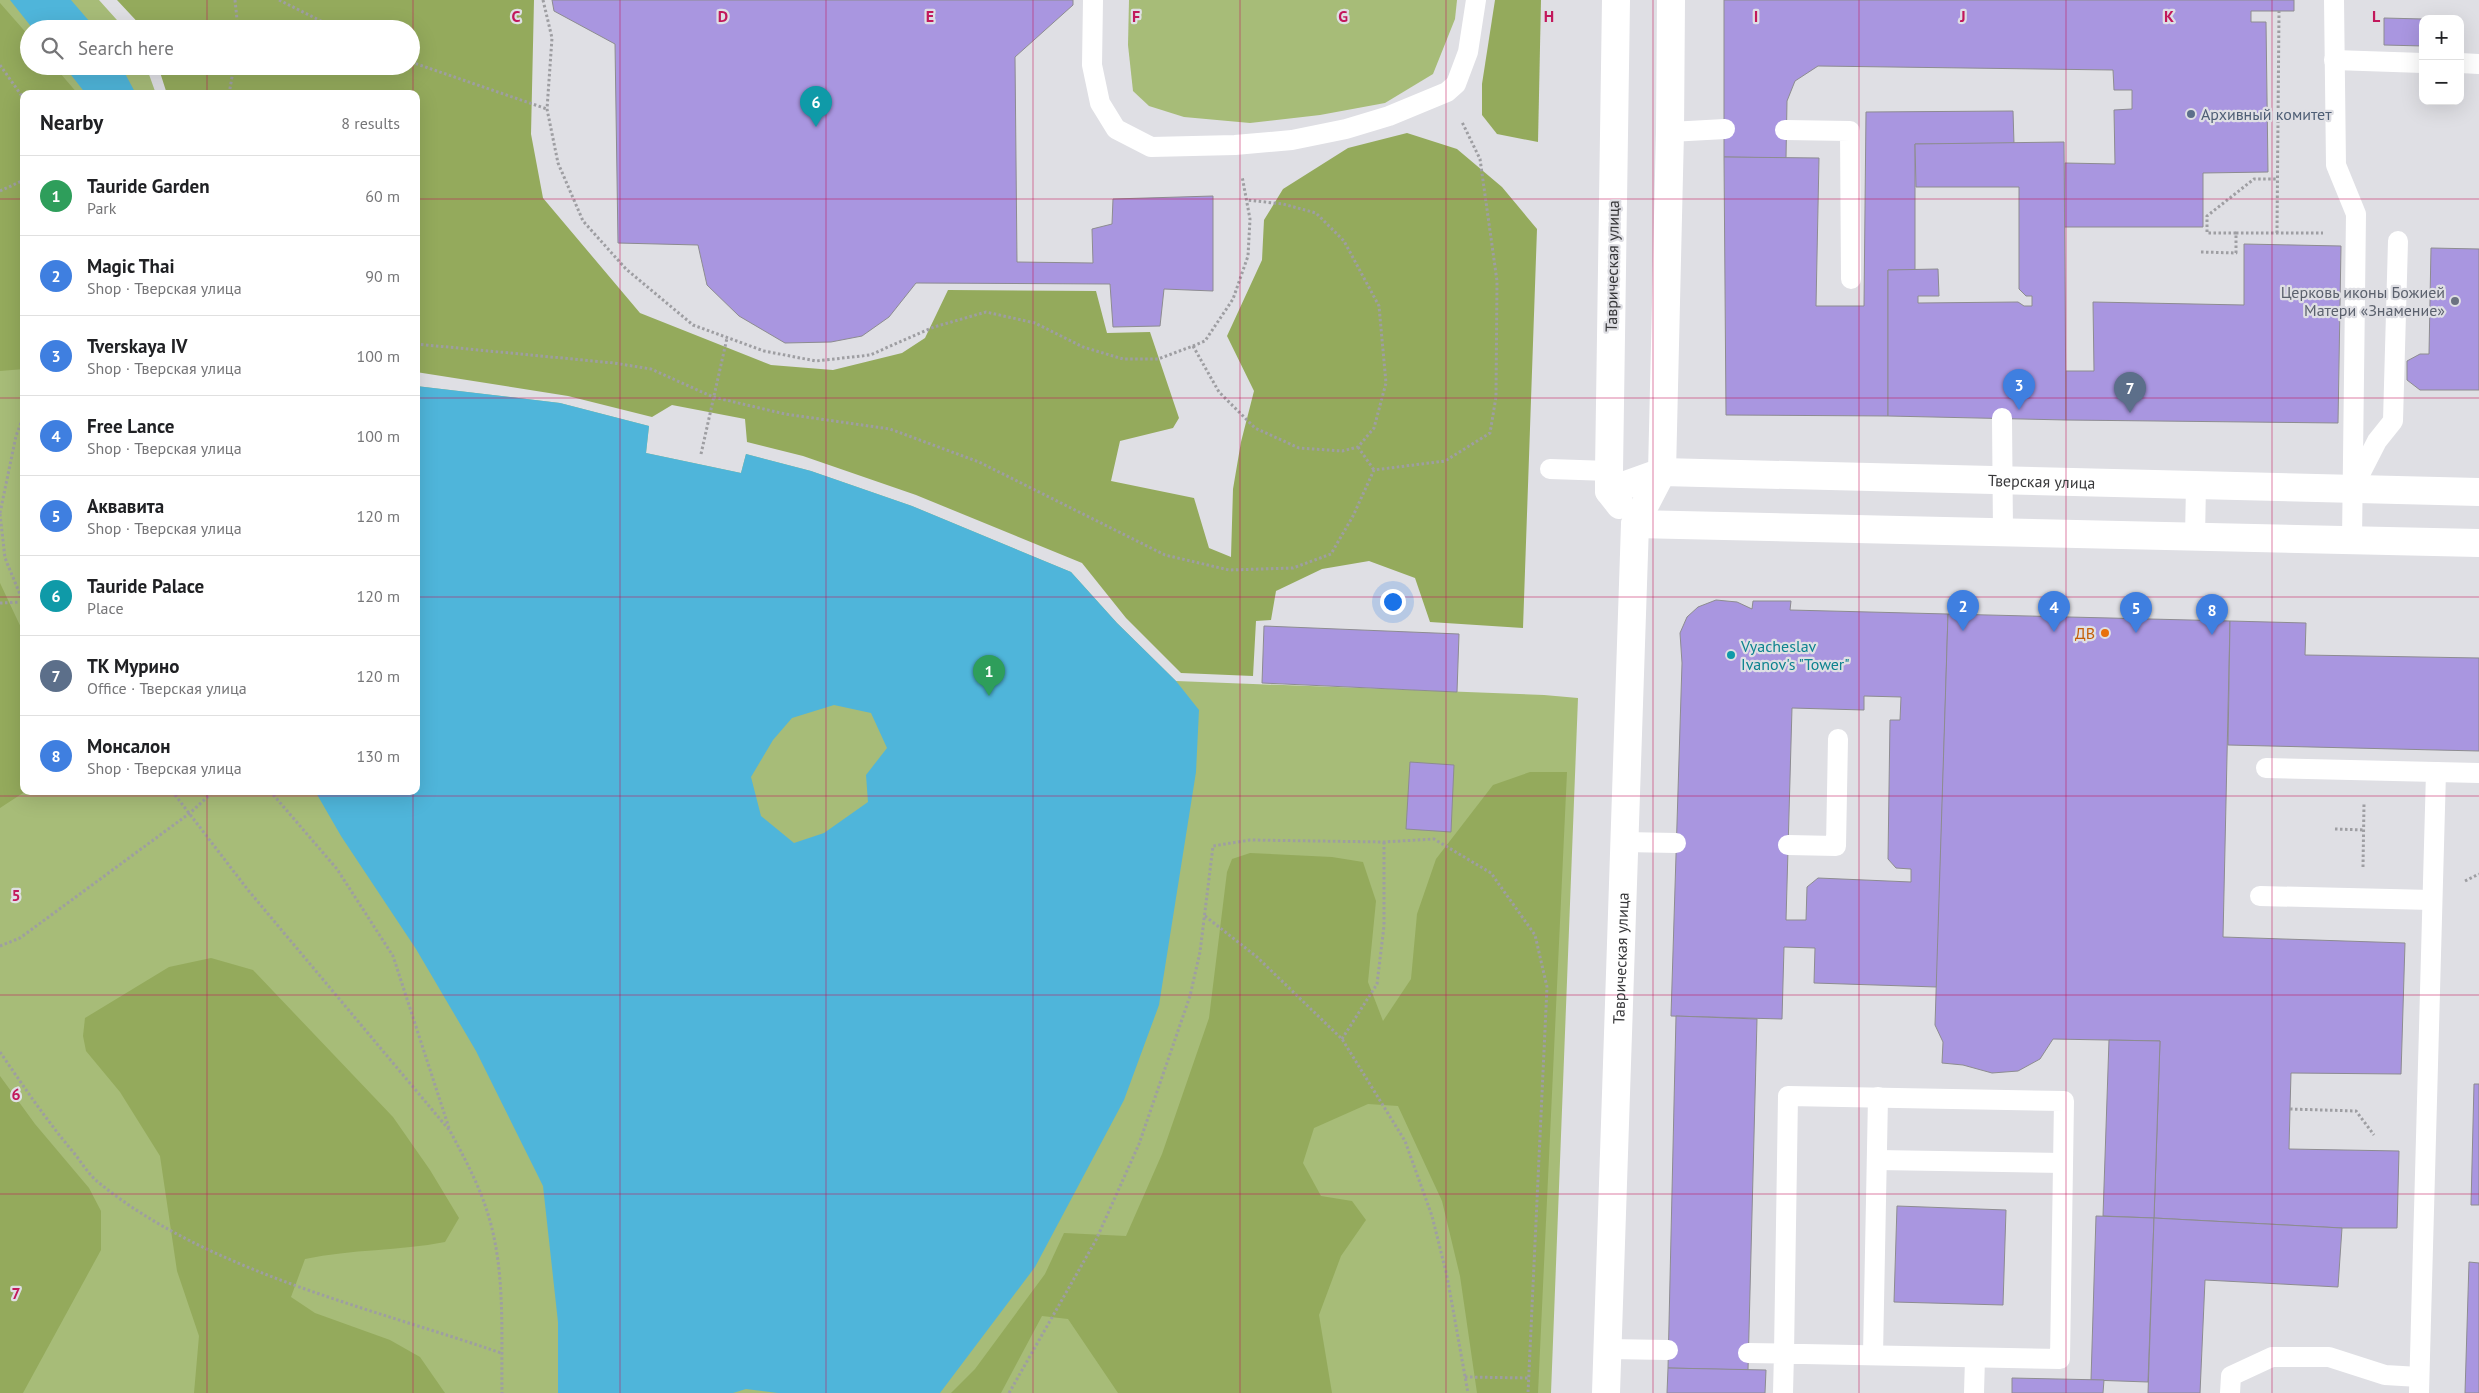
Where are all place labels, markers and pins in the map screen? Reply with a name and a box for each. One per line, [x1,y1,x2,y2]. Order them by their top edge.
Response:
pin: 6 [800,86,832,127]
place label: Архивный комитет [2201,104,2332,124]
marker: Архивный комитет [2185,108,2197,120]
place label: Церковь иконы Божией Матери «Знамение» [2281,282,2445,320]
marker: Церковь иконы Божией Матери «Знамение» [2449,295,2461,307]
pin: 3 [2003,369,2035,410]
pin: 7 [2114,372,2146,413]
pin: 2 [1947,590,1979,631]
pin: 4 [2038,591,2070,632]
pin: 5 [2120,592,2152,633]
pin: 8 [2196,594,2228,635]
place label: ДВ [2075,623,2095,643]
marker: ДВ [2099,627,2111,639]
place label: Vyacheslav Ivanov's "Tower" [1740,636,1850,674]
marker: Vyacheslav Ivanov's "Tower" [1725,649,1737,661]
pin: 1 [973,655,1005,696]

